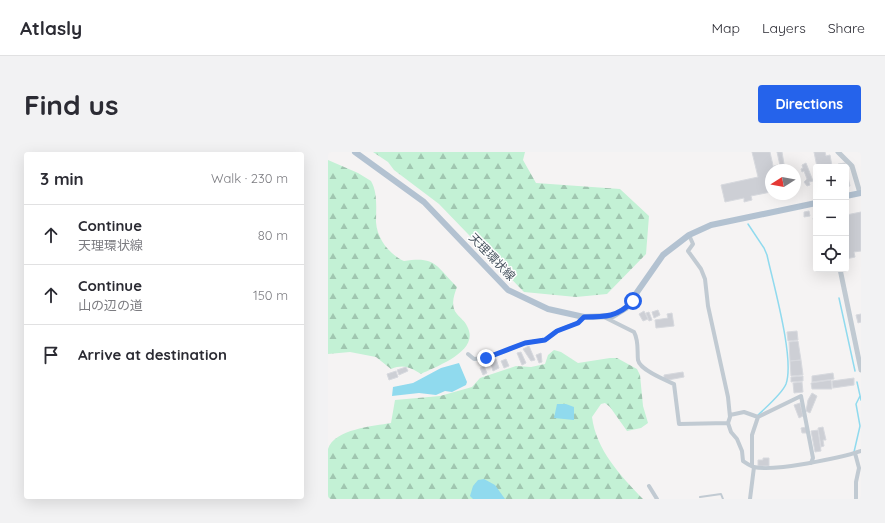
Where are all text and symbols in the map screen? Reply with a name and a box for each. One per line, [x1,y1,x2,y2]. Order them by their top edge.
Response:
text: Atlasly [20,16,82,40]
text: Map [711,19,740,37]
text: Layers [762,19,806,37]
text: Share [828,19,865,37]
button: Directions [758,85,861,123]
text: Find us [24,87,118,122]
north arrow [765,164,801,200]
map controls [813,164,849,272]
button: + [813,164,849,200]
text: 3 min [40,168,84,189]
text: Walk · 230 m [211,170,288,186]
button: − [813,200,849,236]
text: Continue [78,216,142,235]
icon: ahead [40,224,62,246]
text: 80 m [258,227,288,243]
street label: 天理環状線 [466,230,519,283]
button: locate [813,236,849,272]
text: 天理環状線 [78,237,143,253]
text: Continue [78,276,142,295]
icon: ahead [40,284,62,306]
text: 150 m [253,287,288,303]
route start [624,292,642,310]
text: 山の辺の道 [78,297,143,313]
icon: arrive [40,344,62,366]
text: Arrive at destination [78,345,227,364]
route end [477,349,495,367]

